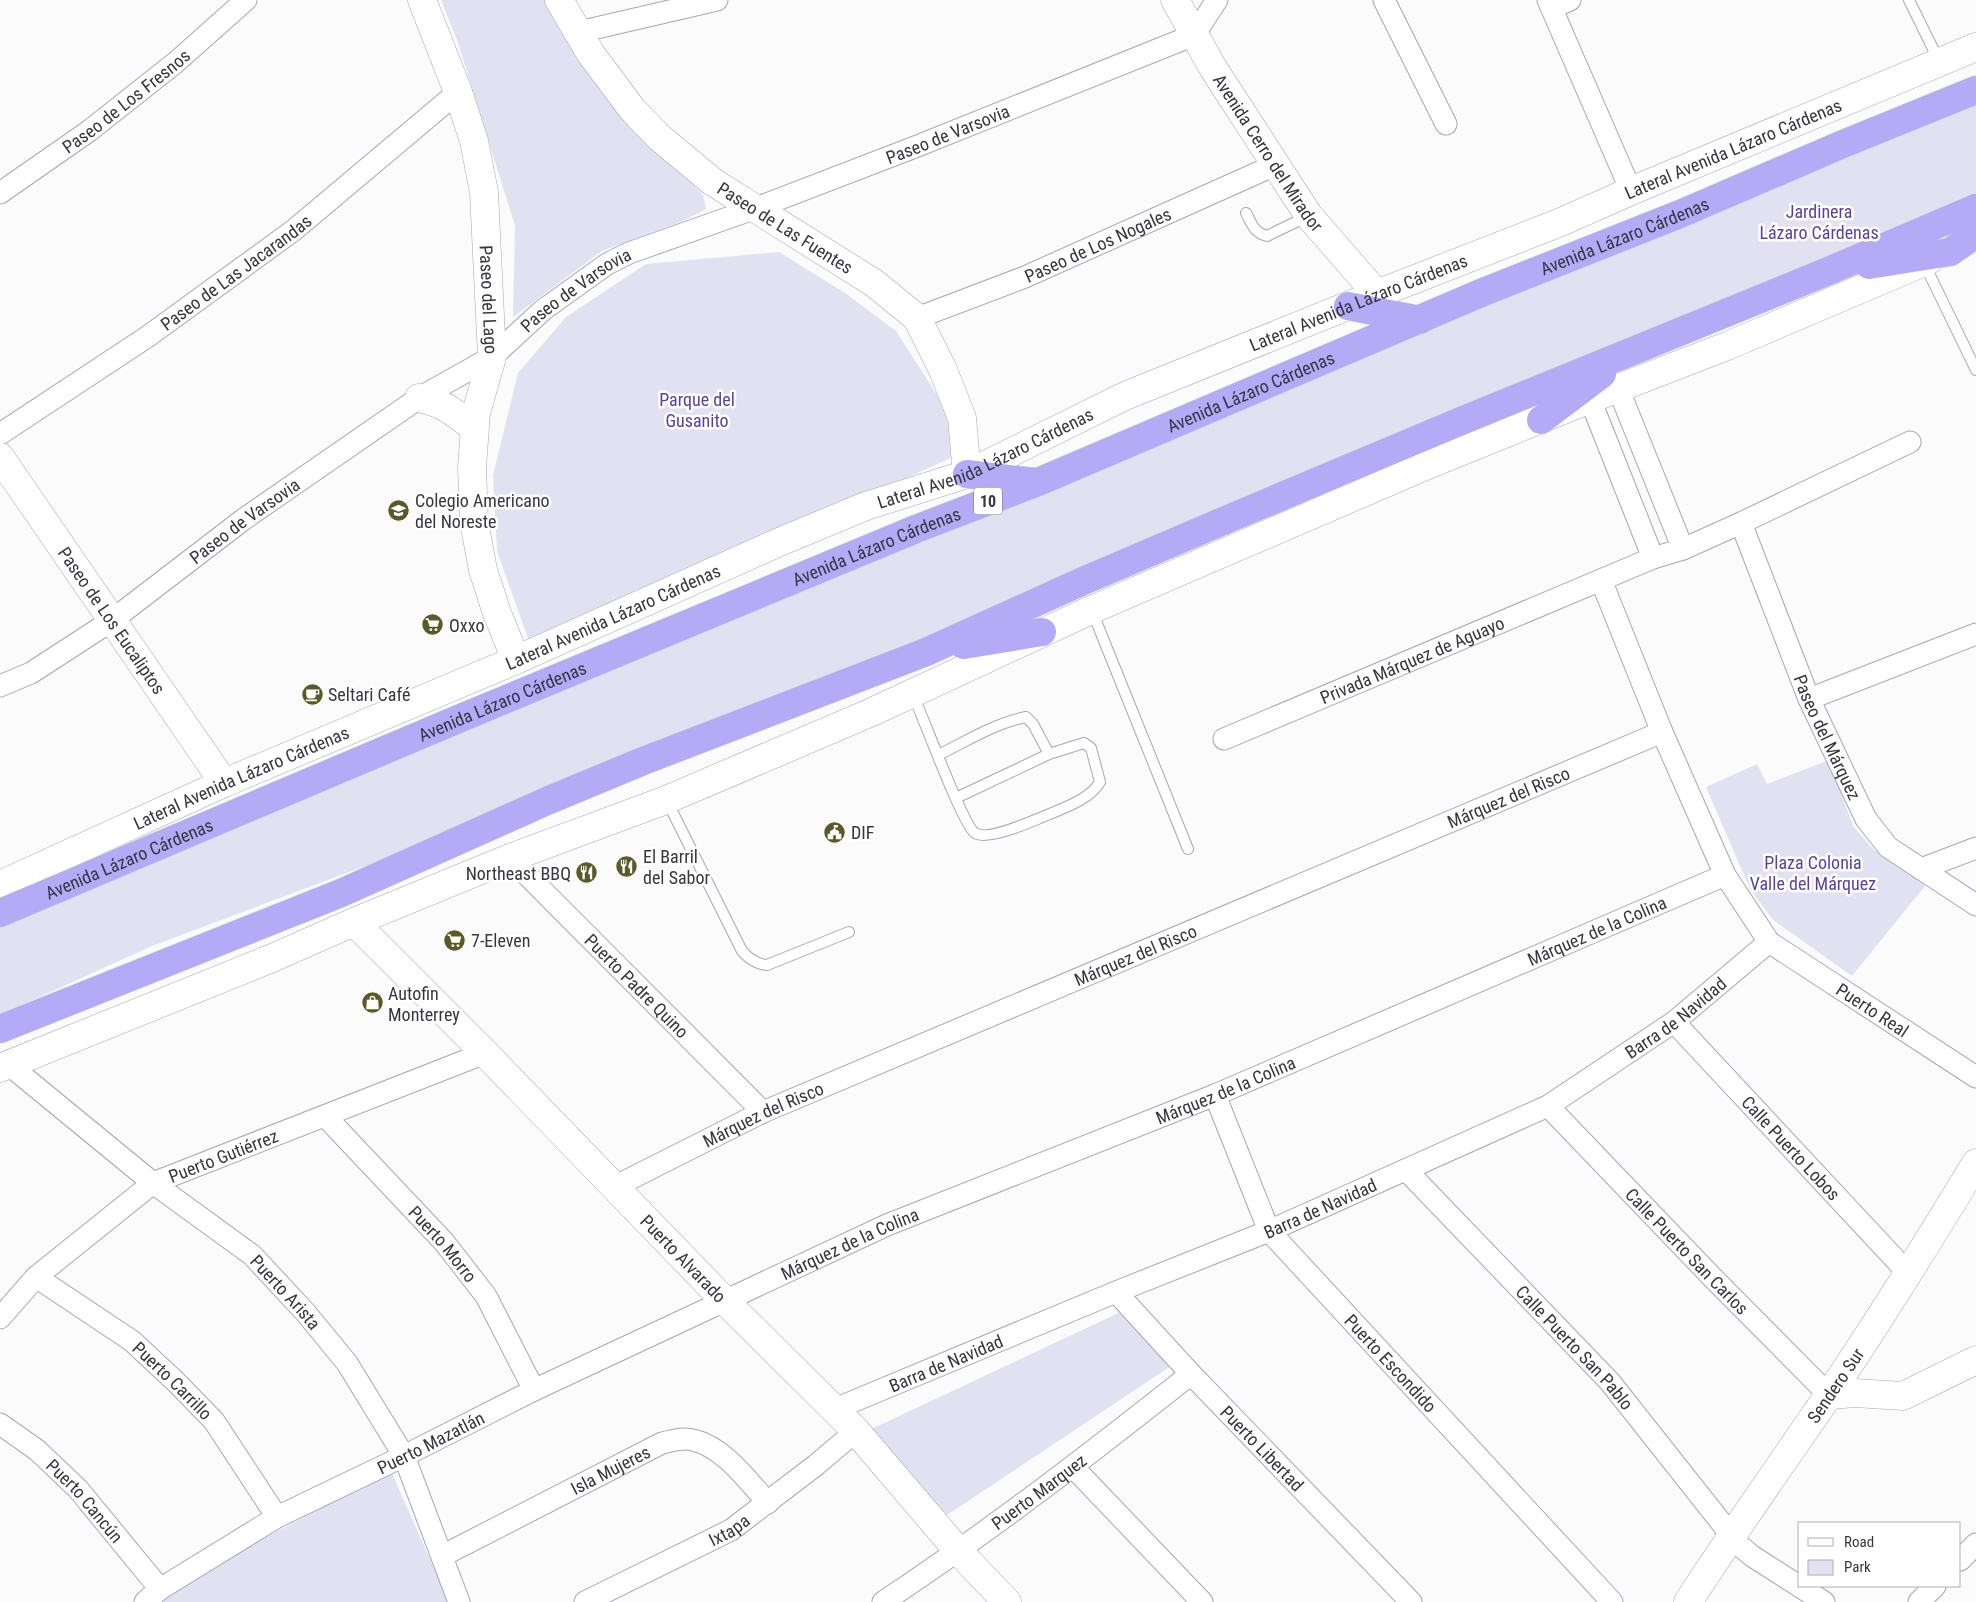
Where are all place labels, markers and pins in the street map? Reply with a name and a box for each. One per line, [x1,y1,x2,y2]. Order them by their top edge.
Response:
place label: Colegio Americano del Noreste [415,490,550,532]
school or university icon: Colegio Americano del Noreste [387,498,411,522]
supermarket icon: Oxxo [421,613,445,637]
place label: Oxxo [449,615,484,636]
cafe icon: Seltari Café [300,682,324,706]
place label: Seltari Café [328,684,410,705]
public building icon: DIF [823,820,847,844]
place label: DIF [851,822,875,843]
place label: El Barril del Sabor [643,846,710,888]
restaurant icon: El Barril del Sabor [615,854,639,878]
restaurant icon: Northeast BBQ [575,861,599,885]
place label: Northeast BBQ [466,863,571,884]
supermarket icon: 7-Eleven [443,928,467,952]
place label: 7-Eleven [471,930,531,951]
place label: Autofin Monterrey [388,983,460,1025]
shop icon: Autofin Monterrey [360,991,384,1015]

